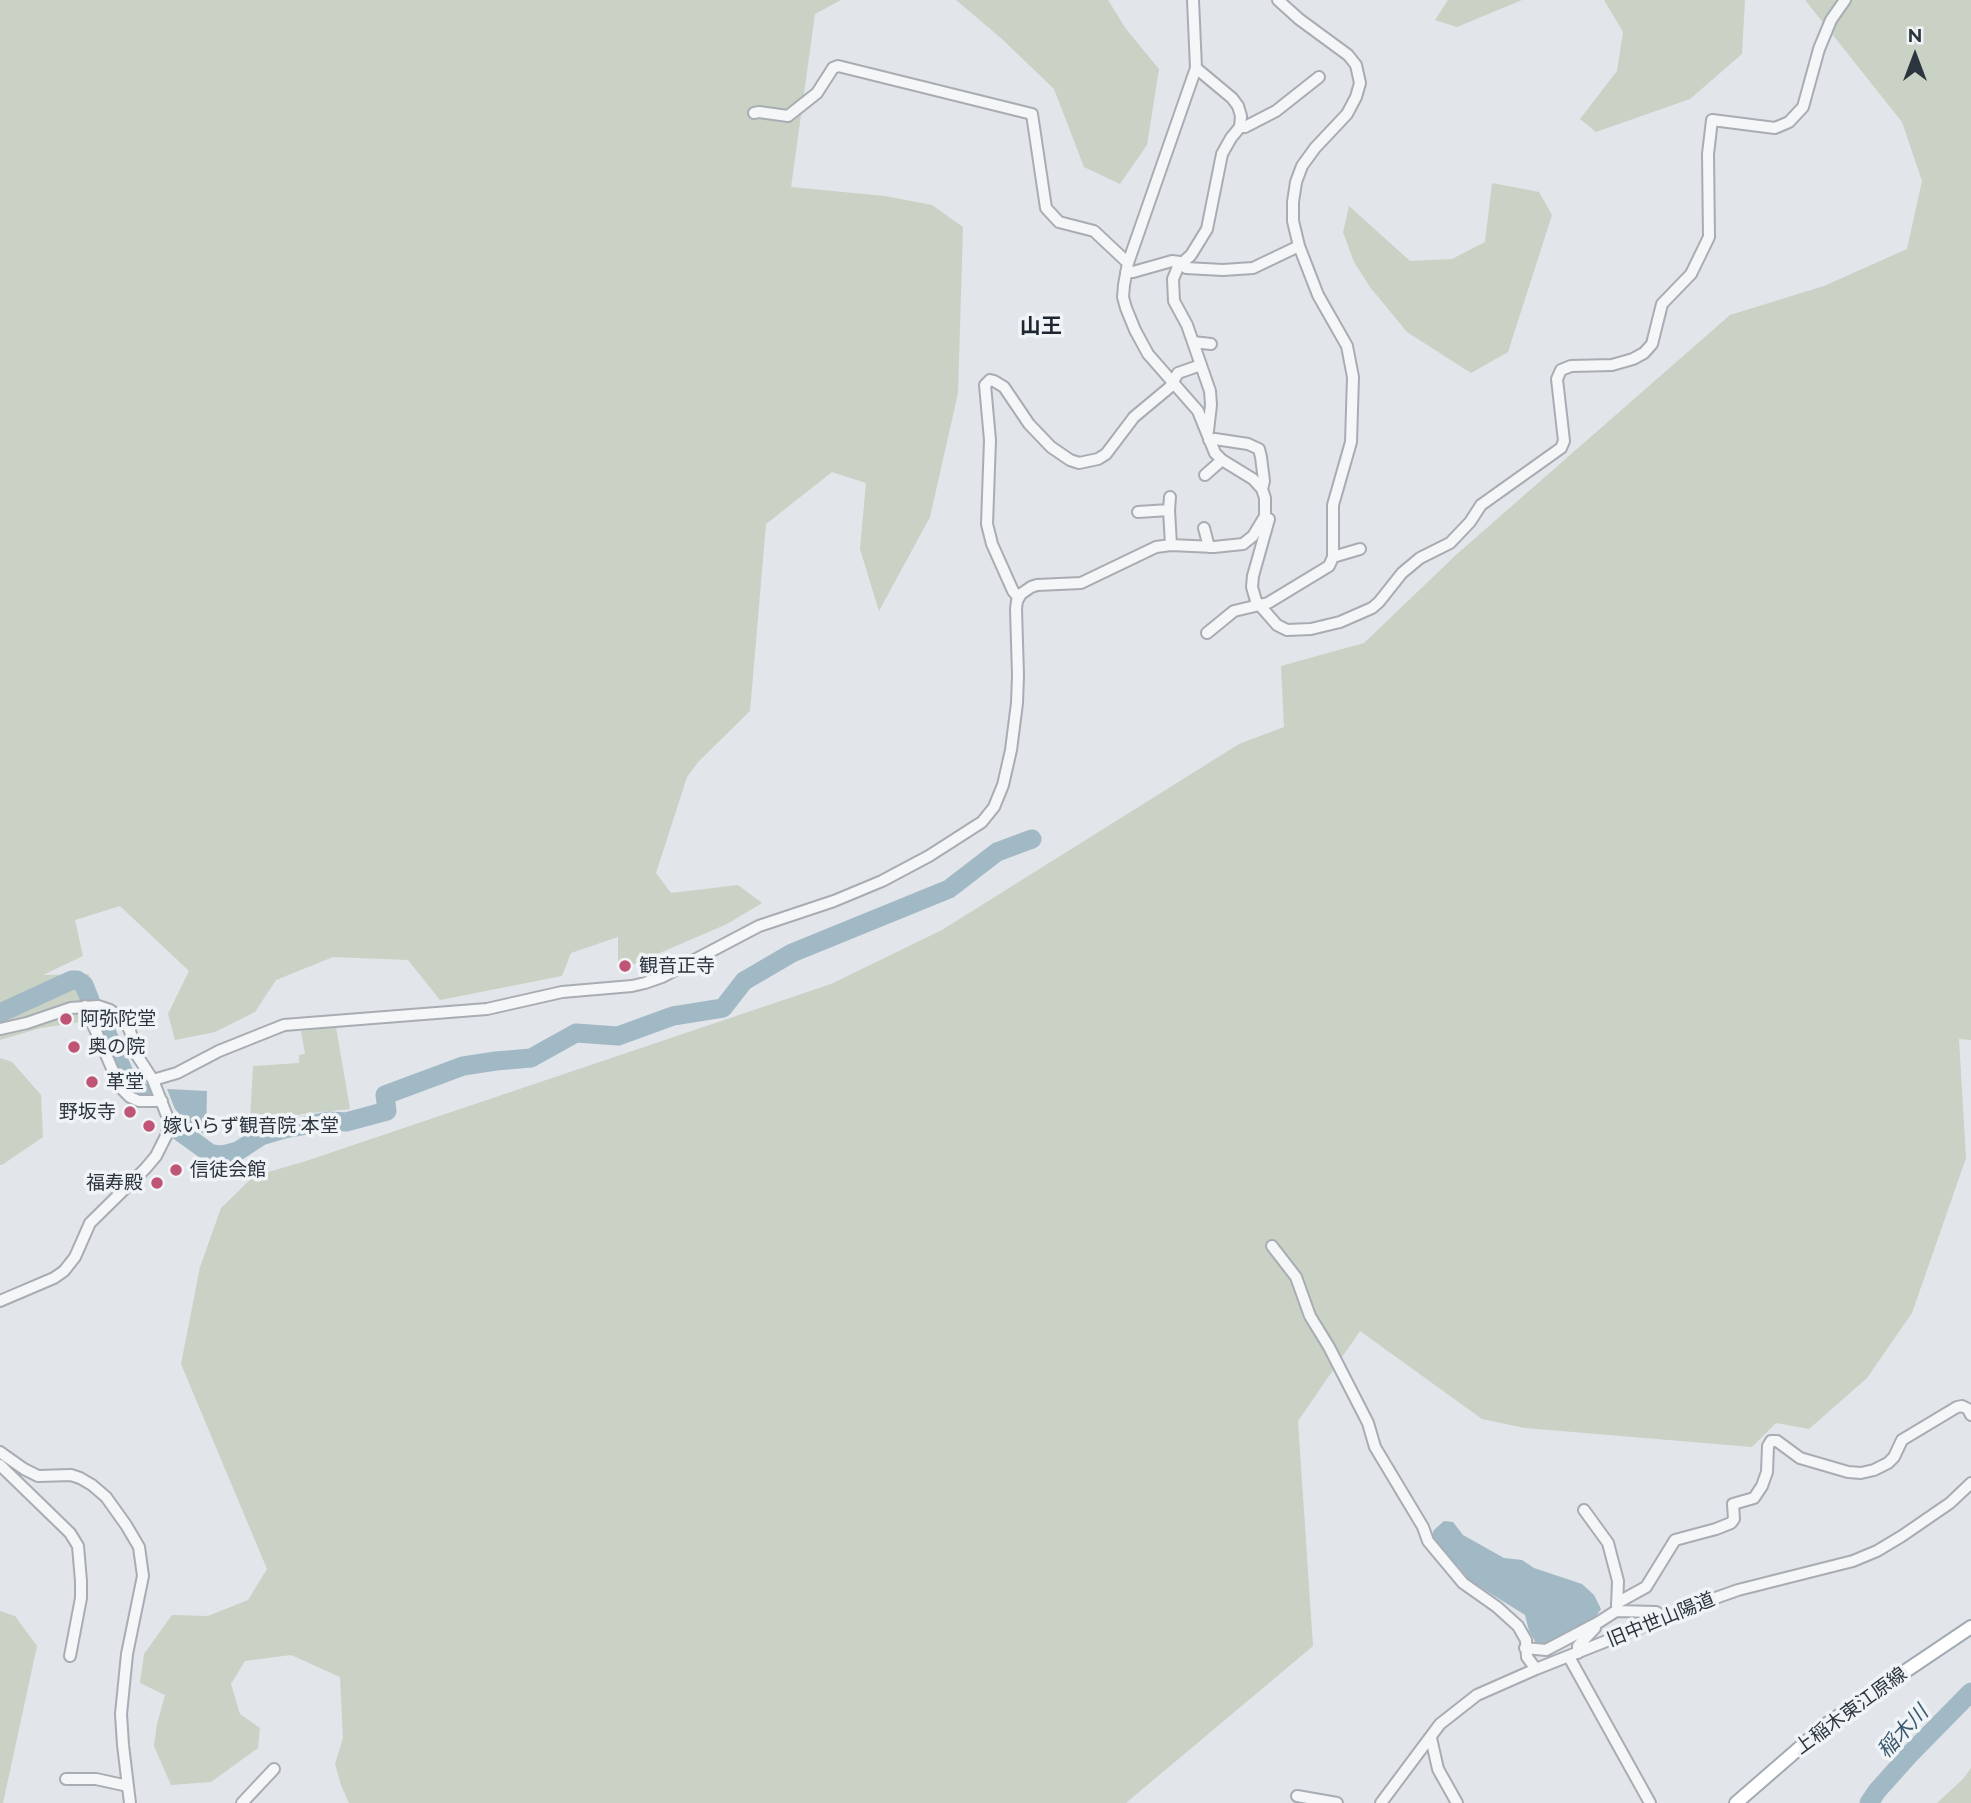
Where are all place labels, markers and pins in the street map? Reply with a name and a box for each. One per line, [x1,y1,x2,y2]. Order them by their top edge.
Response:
place label: 観音正寺 [639,955,715,977]
marker: 観音正寺 [617,958,633,974]
place label: 阿弥陀堂 [80,1008,156,1030]
marker: 阿弥陀堂 [58,1011,74,1027]
place label: 奥の院 [88,1036,145,1058]
marker: 奥の院 [66,1039,82,1055]
place label: 革堂 [106,1071,144,1093]
marker: 革堂 [84,1074,100,1090]
place label: 野坂寺 [59,1101,116,1123]
marker: 野坂寺 [122,1104,138,1120]
place label: 嫁いらず観音院 本堂 [163,1115,339,1137]
marker: 嫁いらず観音院 本堂 [141,1118,157,1134]
place label: 信徒会館 [190,1159,266,1181]
marker: 信徒会館 [168,1162,184,1178]
place label: 福寿殿 [86,1172,143,1194]
marker: 福寿殿 [149,1175,165,1191]

